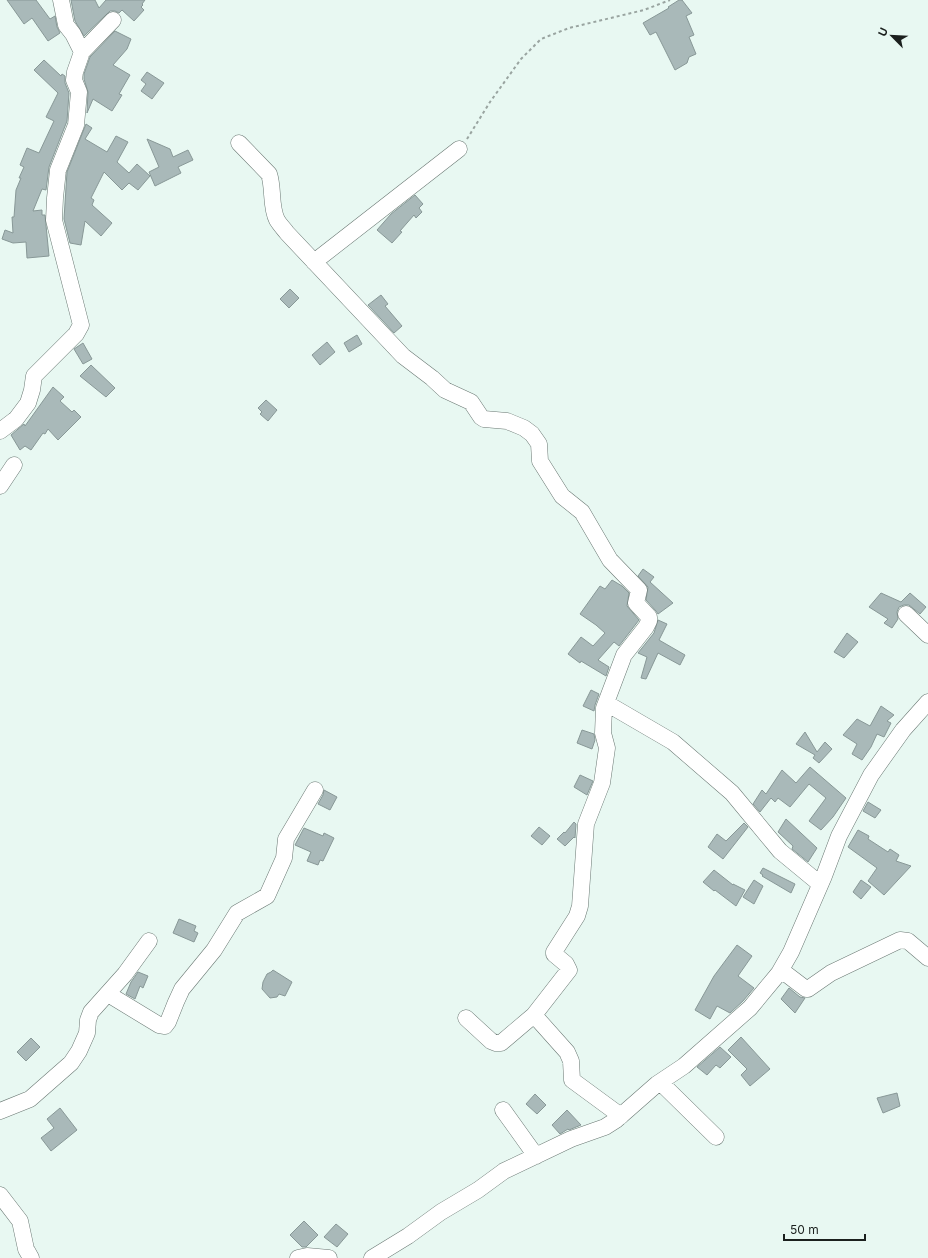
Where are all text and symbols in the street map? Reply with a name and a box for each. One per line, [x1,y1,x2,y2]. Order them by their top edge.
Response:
north arrow [872,16,912,56]
text: U [875,25,891,38]
scale bar [784,1216,865,1242]
text: 50 m [790,1222,819,1237]

